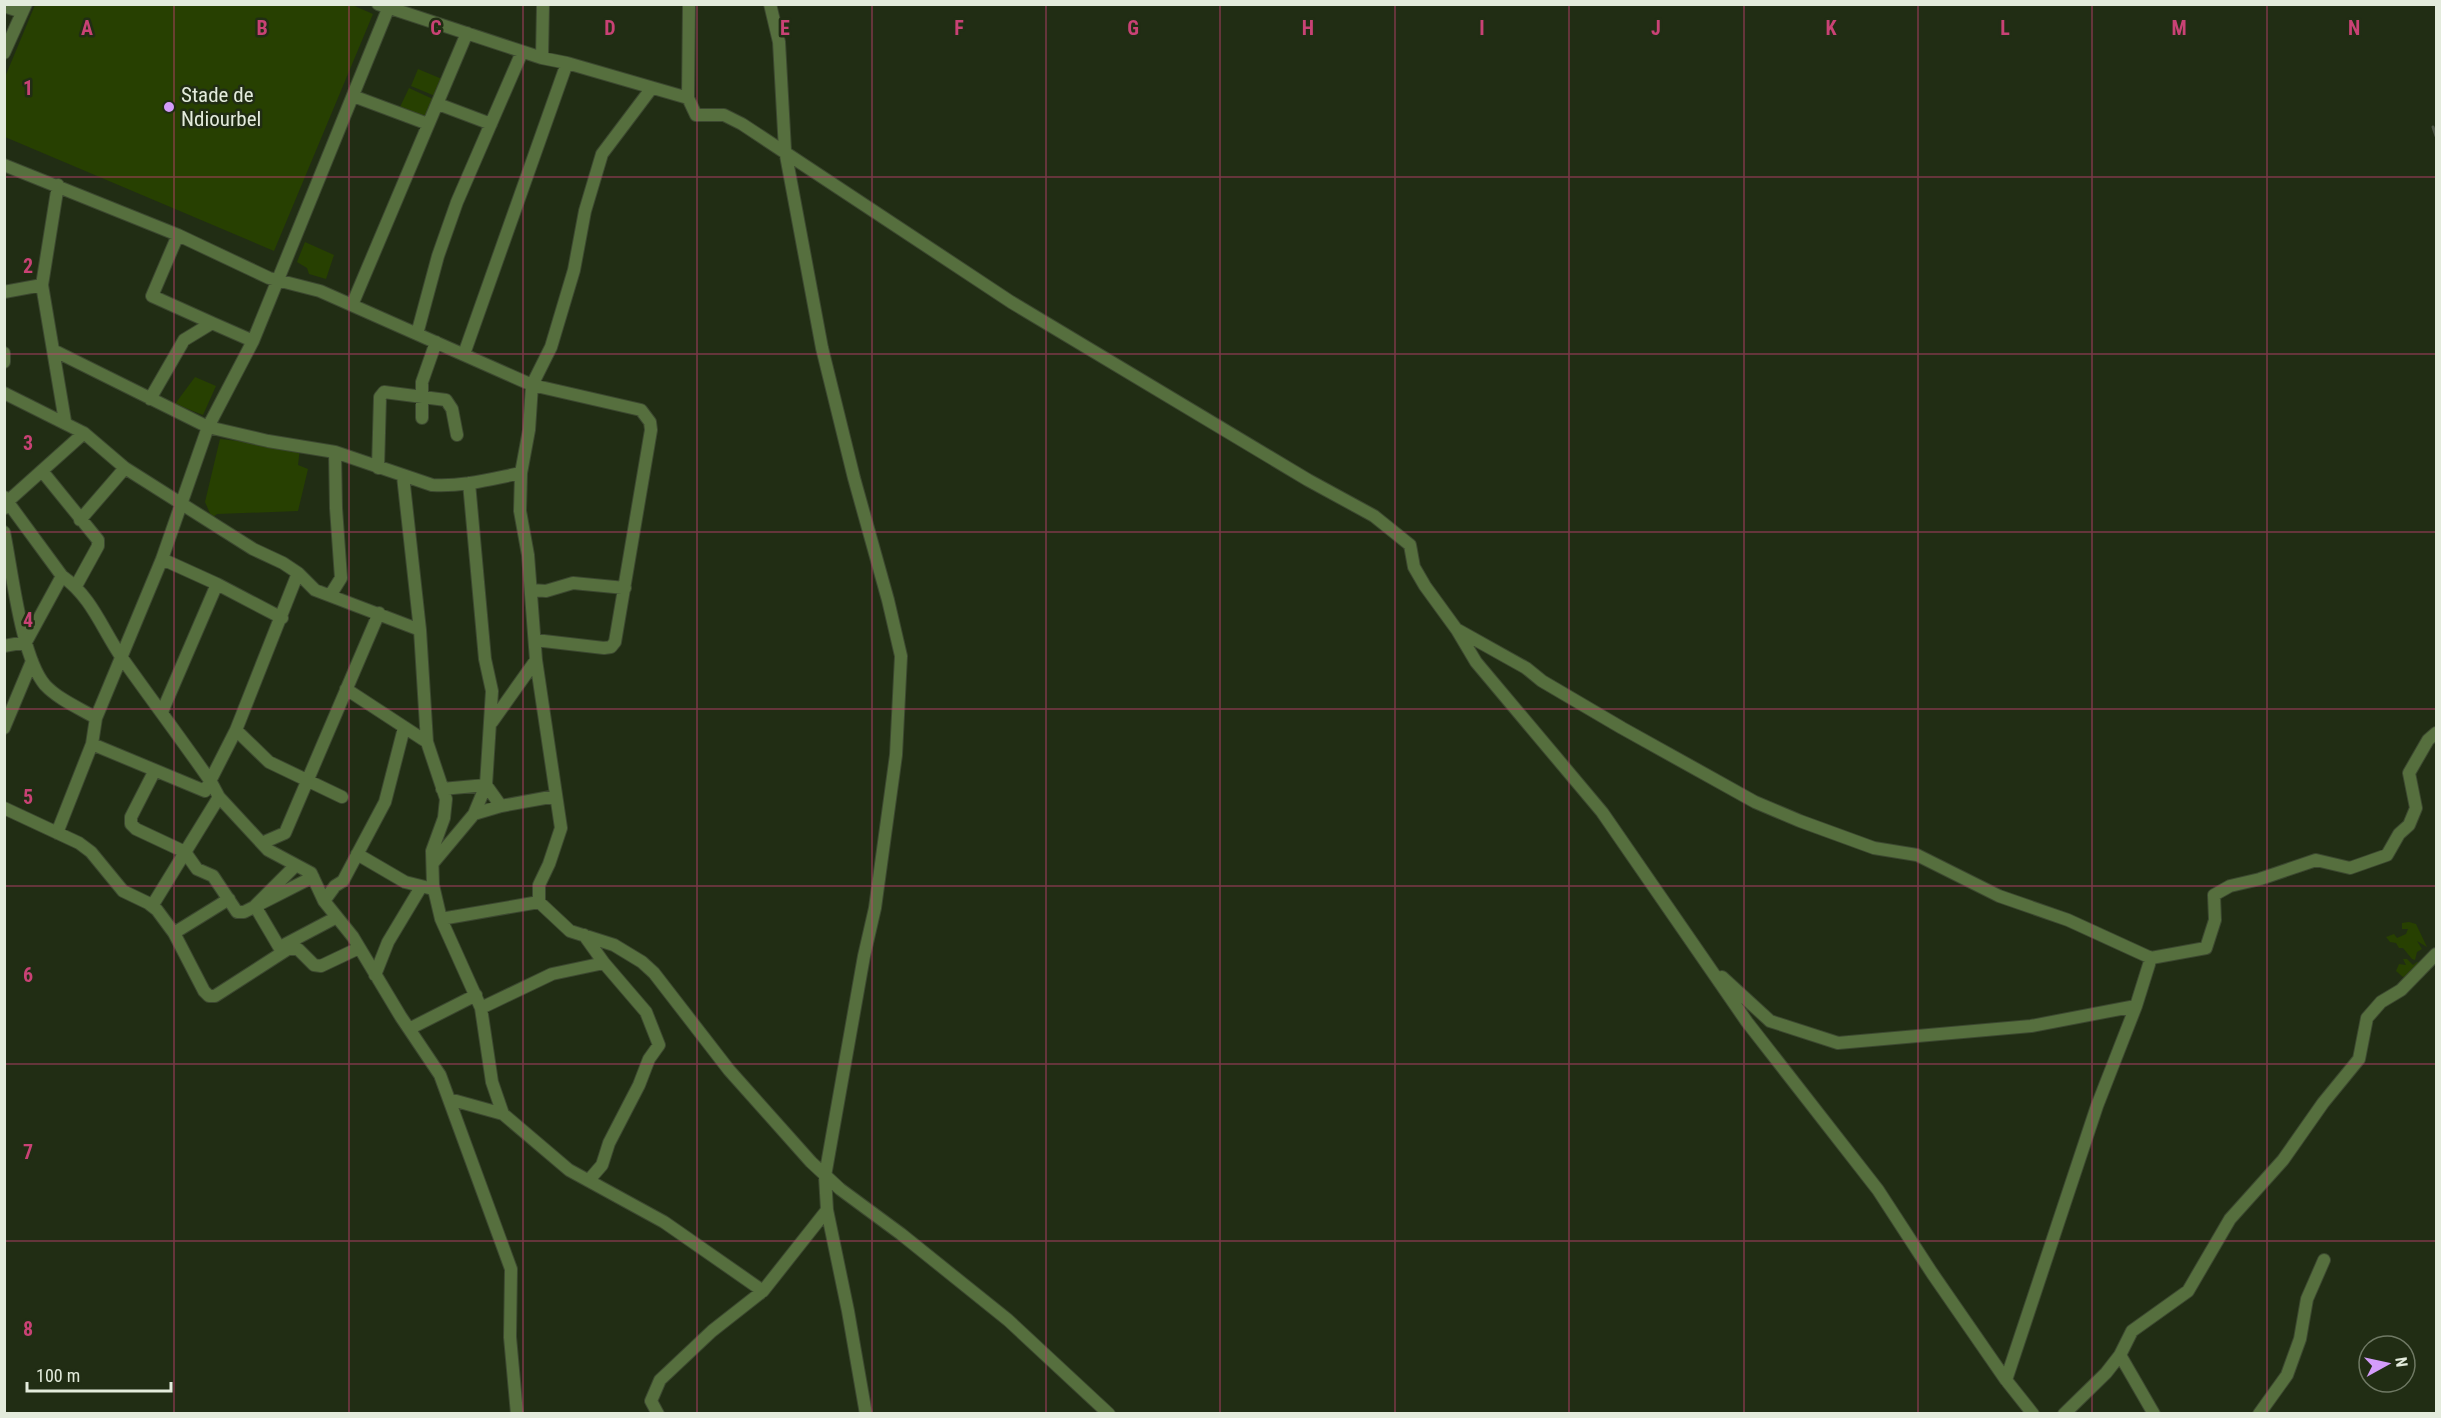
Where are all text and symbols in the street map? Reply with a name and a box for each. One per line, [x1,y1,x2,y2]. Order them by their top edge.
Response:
text: A [81,16,93,40]
text: B [256,16,268,40]
text: C [430,16,442,40]
text: D [604,16,616,40]
text: E [780,16,790,40]
text: F [954,16,964,40]
text: G [1127,16,1139,40]
text: H [1302,16,1314,40]
text: I [1479,16,1485,40]
text: J [1651,16,1661,40]
text: K [1825,16,1837,40]
text: L [2000,16,2010,40]
text: M [2171,16,2187,40]
text: N [2348,16,2360,40]
text: 1 [23,76,33,100]
place label: Stade de Ndiourbel [181,83,261,131]
marker: Stade de Ndiourbel [162,100,176,114]
text: 2 [23,254,33,278]
text: 3 [23,431,33,455]
text: 4 [23,608,33,632]
text: 5 [23,785,33,809]
text: 6 [23,963,33,987]
text: 7 [23,1140,33,1164]
text: 8 [23,1317,33,1341]
north arrow [2357,1334,2417,1394]
scale bar [27,1355,171,1393]
text: N [2391,1356,2411,1368]
text: 100 m [36,1365,80,1386]

